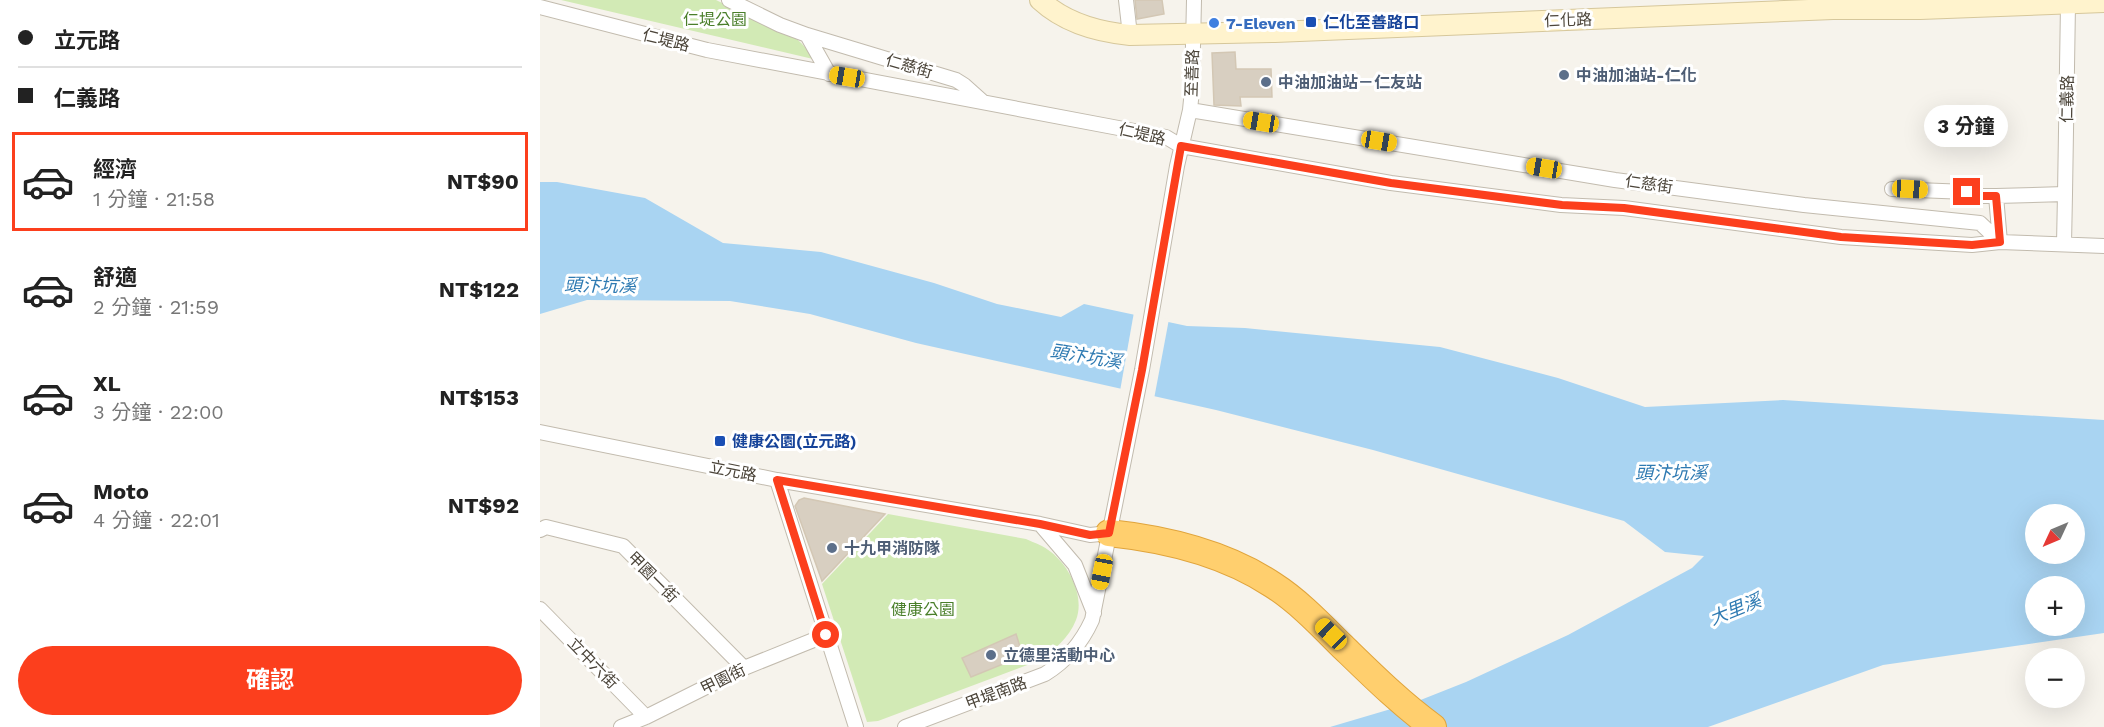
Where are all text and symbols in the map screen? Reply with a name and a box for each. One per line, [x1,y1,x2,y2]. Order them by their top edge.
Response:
park label: 仁堤公園 [683,10,747,29]
street label: 仁化路 [1544,10,1592,30]
place label: 仁化至善路口 [1323,13,1419,32]
place label: 7-Eleven [1226,14,1296,33]
marker: 仁化至善路口 [1304,15,1318,29]
marker: 7-Eleven [1207,16,1221,30]
street label: 仁堤路 [640,25,692,55]
text: 立元路 [54,28,120,53]
street label: 至善路 [1182,49,1202,97]
street label: 仁慈街 [883,50,935,82]
car [828,65,866,89]
place label: 中油加油站-仁化 [1576,66,1696,85]
marker: 中油加油站-仁化 [1557,68,1571,82]
place label: 中油加油站－仁友站 [1278,73,1422,92]
marker: 中油加油站－仁友站 [1259,75,1273,89]
street label: 仁義路 [2057,75,2077,123]
text: 仁義路 [54,86,120,111]
callout: 3 分鐘 [1925,105,2009,147]
car [1242,110,1280,134]
text: 3 分鐘 [1937,114,1995,138]
street label: 仁堤路 [1116,119,1168,149]
car [1360,129,1398,153]
icon: car [21,155,75,209]
car [1525,156,1563,180]
text: 經濟 [93,157,137,182]
text: NT$90 [447,169,519,194]
street label: 仁慈街 [1624,171,1674,197]
route end [1953,178,1980,205]
car [1892,179,1928,199]
text: 1 分鐘 · 21:58 [93,187,215,211]
icon: car [21,263,75,317]
text: 舒適 [93,265,137,290]
water label: 頭汴坑溪 [564,274,639,296]
text: NT$122 [439,277,519,302]
text: 2 分鐘 · 21:59 [93,295,219,319]
water label: 頭汴坑溪 [1049,340,1126,372]
icon: car [21,371,75,425]
text: XL [93,371,121,396]
text: NT$153 [439,385,519,410]
text: 3 分鐘 · 22:00 [93,400,224,424]
place label: 健康公園(立元路) [732,432,857,451]
marker: 健康公園(立元路) [713,434,727,448]
street label: 立元路 [708,457,758,485]
water label: 頭汴坑溪 [1635,462,1710,483]
icon: car [21,479,75,533]
text: Moto [93,479,149,504]
text: NT$92 [448,493,519,518]
north arrow [2025,504,2085,564]
map controls [2025,504,2085,708]
text: 4 分鐘 · 22:01 [93,508,220,532]
place label: 十九甲消防隊 [844,539,940,558]
marker: 十九甲消防隊 [825,541,839,555]
street label: 甲園一街 [624,548,682,606]
car [1090,553,1114,591]
button: + [2025,576,2085,636]
water label: 大里溪 [1706,588,1767,629]
park label: 健康公園 [891,600,955,619]
car [1312,615,1350,653]
route start [812,621,839,648]
street label: 立中六街 [564,633,622,693]
button: 確認 [18,646,522,715]
place label: 立德里活動中心 [1003,646,1115,665]
marker: 立德里活動中心 [984,648,998,662]
button: − [2025,648,2085,708]
street label: 甲園街 [697,660,749,698]
street label: 甲堤南路 [963,673,1029,713]

